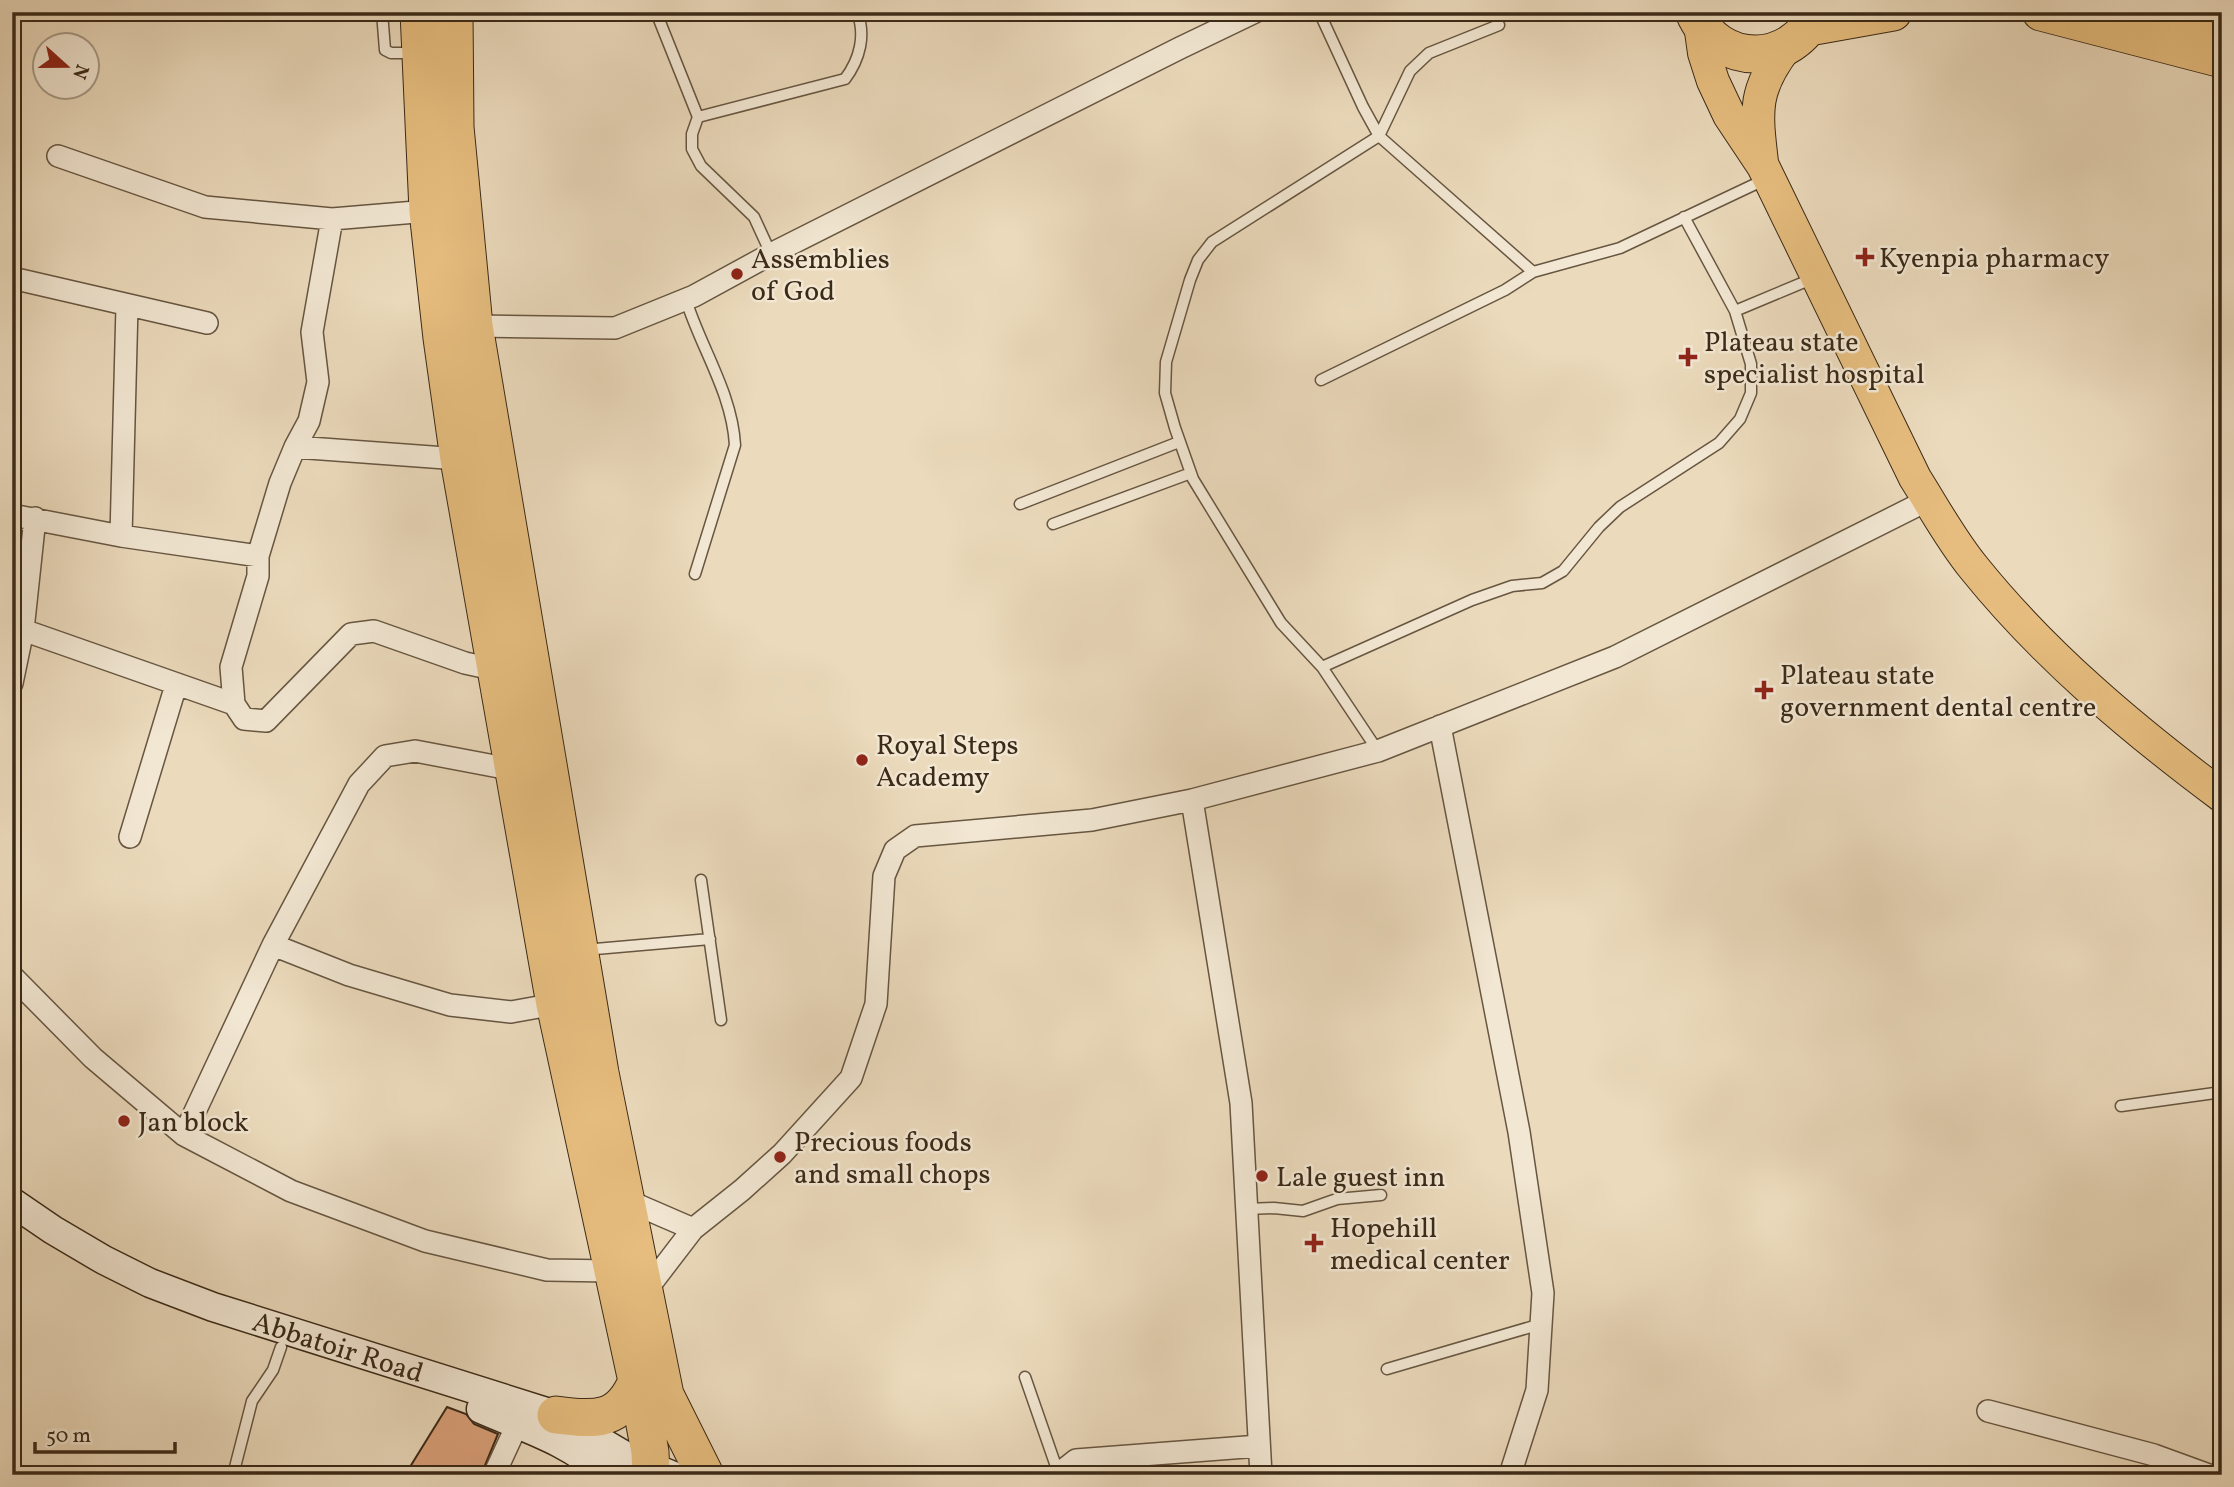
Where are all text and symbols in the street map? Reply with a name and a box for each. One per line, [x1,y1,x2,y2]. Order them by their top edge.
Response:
north arrow [32,32,102,102]
text: N [65,60,95,83]
place label: Kyenpia pharmacy [1879,240,2109,279]
place label: Assemblies of God [751,241,890,312]
marker: Kyenpia pharmacy [1857,249,1873,265]
marker: Assemblies of God [729,266,745,282]
place label: Plateau state specialist hospital [1704,324,1925,395]
marker: Plateau state specialist hospital [1678,347,1698,367]
place label: Plateau state government dental centre [1780,657,2096,728]
marker: Plateau state government dental centre [1754,680,1774,700]
place label: Royal Steps Academy [876,727,1019,798]
marker: Royal Steps Academy [854,752,870,768]
place label: Jan block [138,1104,249,1143]
marker: Jan block [116,1113,132,1129]
place label: Precious foods and small chops [794,1124,991,1195]
marker: Precious foods and small chops [772,1149,788,1165]
place label: Lale guest inn [1276,1159,1446,1198]
marker: Lale guest inn [1254,1168,1270,1184]
place label: Hopehill medical center [1330,1210,1510,1281]
marker: Hopehill medical center [1304,1233,1324,1253]
street label: Abbatoir Road [247,1304,428,1394]
scale bar [35,1410,175,1454]
text: 50 m [46,1422,91,1451]

